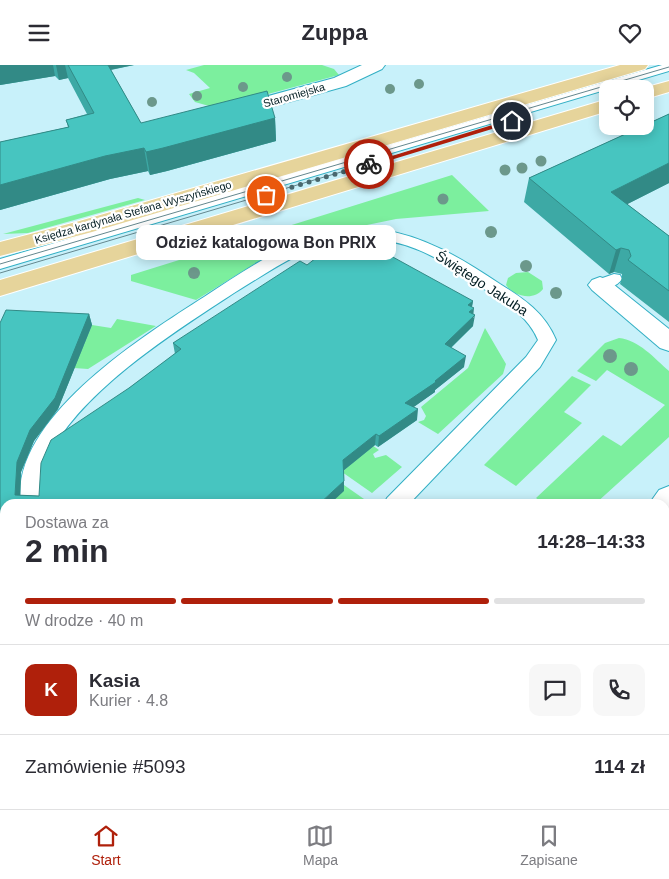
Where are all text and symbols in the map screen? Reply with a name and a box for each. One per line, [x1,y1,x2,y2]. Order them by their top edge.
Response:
icon: menu [25,19,53,47]
icon: heart [616,19,644,47]
text: Zuppa [302,20,368,45]
street label: Staromiejska [262,80,327,110]
map controls [599,80,654,135]
button: locate [599,80,654,135]
pin [491,100,533,142]
icon: home [498,107,526,135]
courier [344,139,394,189]
icon: bike [355,150,383,178]
pin [245,174,287,216]
street label: Księdza kardynała Stefana Wyszyńskiego [33,178,233,246]
icon: bag [252,181,280,209]
callout: Odzież katalogowa Bon PRIX [136,225,396,260]
text: Odzież katalogowa Bon PRIX [156,234,376,251]
street label: Świętego Jakuba [433,246,532,319]
text: Dostawa za [25,514,109,531]
text: 14:28–14:33 [537,531,645,552]
text: 2 min [25,533,109,569]
text: W drodze · 40 m [25,612,143,629]
button: chat [529,664,581,716]
button: phone [593,664,645,716]
text: Kasia [89,670,140,691]
text: K [44,679,58,700]
text: Kurier · 4.8 [89,692,168,709]
text: Zamówienie #5093 [25,756,186,777]
text: 114 zł [594,756,645,777]
tab: Start [91,822,121,868]
tab: Mapa [303,822,338,868]
tab: Zapisane [520,822,578,868]

